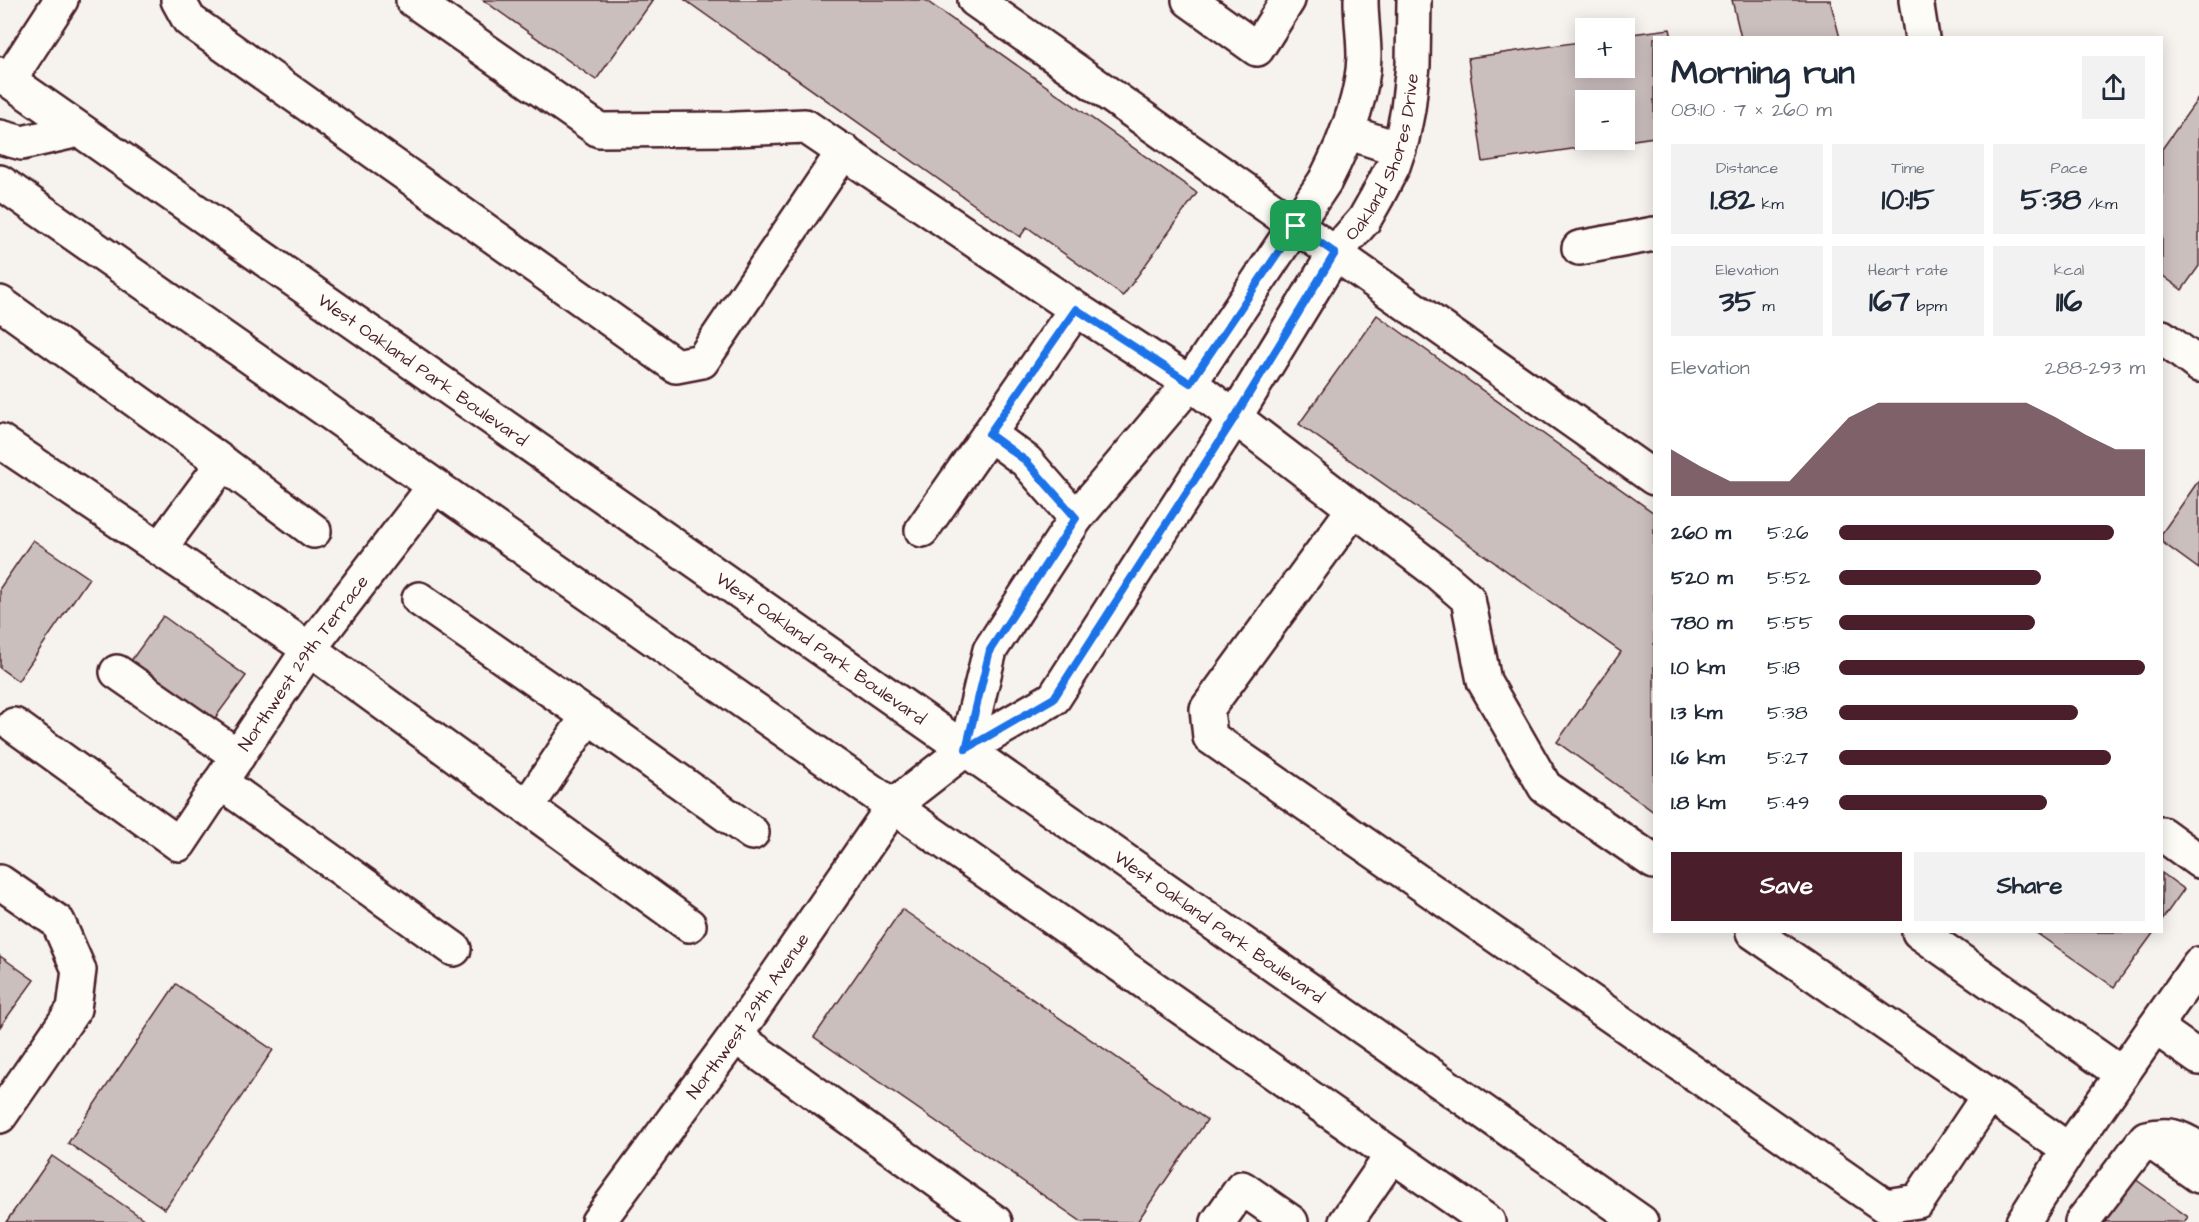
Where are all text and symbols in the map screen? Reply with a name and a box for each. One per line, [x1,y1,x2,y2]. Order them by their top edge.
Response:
map controls [1575,18,1635,150]
button: + [1575,18,1635,78]
text: Morning run [1671,50,1855,96]
button: share [2082,56,2145,119]
street label: Oakland Shores Drive [1339,72,1425,246]
button: − [1575,90,1635,150]
text: 08:10 · 7 × 260 m [1671,96,1832,124]
text: Distance [1716,157,1778,179]
text: Time [1891,157,1925,179]
text: Pace [2050,157,2088,179]
text: 1.82 [1710,179,1755,221]
text: 10:15 [1882,179,1934,221]
text: 5:38 [2021,179,2082,221]
text: km [1755,193,1784,215]
text: /km [2082,193,2117,215]
pin [1270,200,1321,251]
icon: arrive [1279,209,1312,242]
text: Elevation [1716,259,1778,281]
text: Heart rate [1868,259,1948,281]
text: kcal [2054,259,2084,281]
text: 35 [1719,281,1756,323]
text: 167 [1869,281,1910,323]
text: 116 [2056,281,2082,323]
street label: West Oakland Park Boulevard [312,288,533,452]
text: m [1756,295,1775,317]
text: bpm [1910,295,1947,317]
text: Elevation [1671,354,1750,382]
text: 288–293 m [2045,354,2145,382]
text: 260 m [1671,519,1731,547]
text: 5:26 [1767,519,1808,547]
text: 520 m [1671,564,1733,592]
text: 5:52 [1767,564,1810,592]
street label: West Oakland Park Boulevard [711,567,931,731]
street label: Northwest 29th Terrace [232,570,375,756]
text: 780 m [1671,609,1732,637]
text: 5:55 [1767,609,1813,637]
text: 1.0 km [1671,654,1725,682]
text: 5:18 [1767,654,1800,682]
text: 1.3 km [1671,699,1722,727]
text: 5:38 [1767,699,1808,727]
text: 1.6 km [1671,744,1725,772]
text: 5:27 [1767,744,1808,772]
text: 1.8 km [1671,789,1725,817]
text: 5:49 [1767,789,1810,817]
street label: West Oakland Park Boulevard [1109,845,1329,1010]
button: Save [1671,852,1902,921]
button: Share [1914,852,2145,921]
street label: Northwest 29th Avenue [681,928,816,1104]

